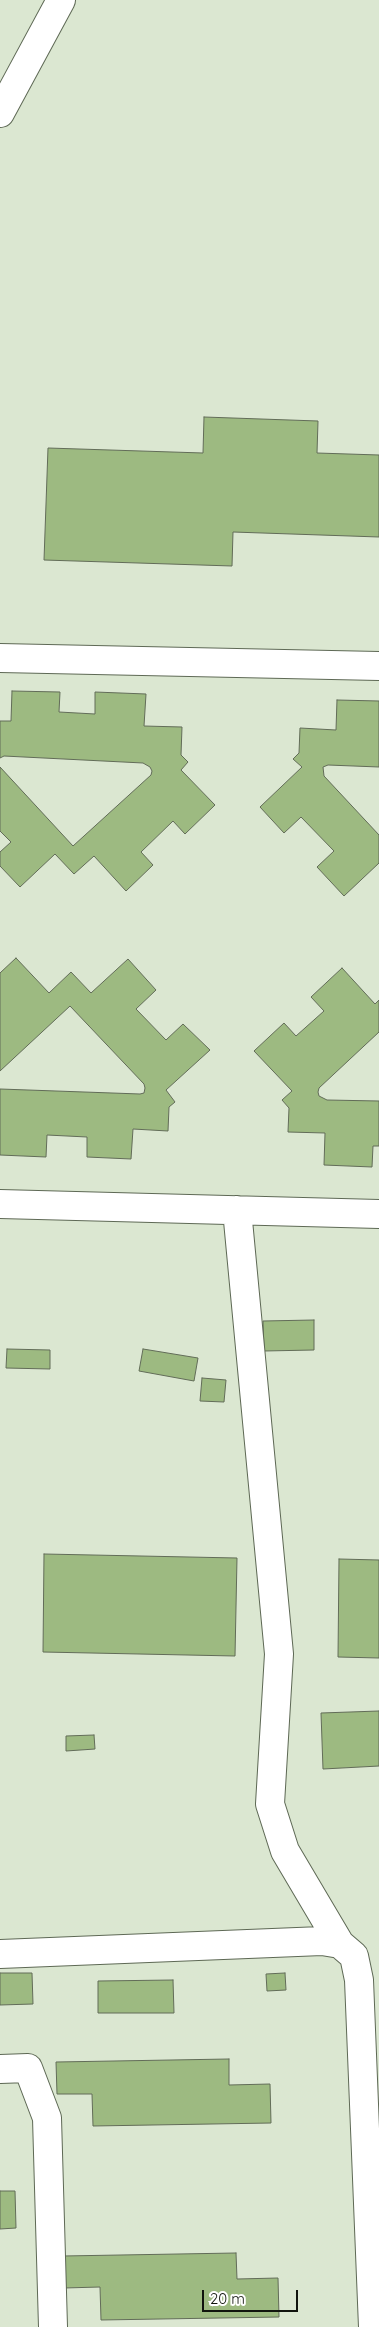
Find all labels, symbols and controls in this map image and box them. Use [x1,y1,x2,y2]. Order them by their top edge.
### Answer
scale bar [204,2280,300,2312]
text: 20 m [210,2289,245,2308]

